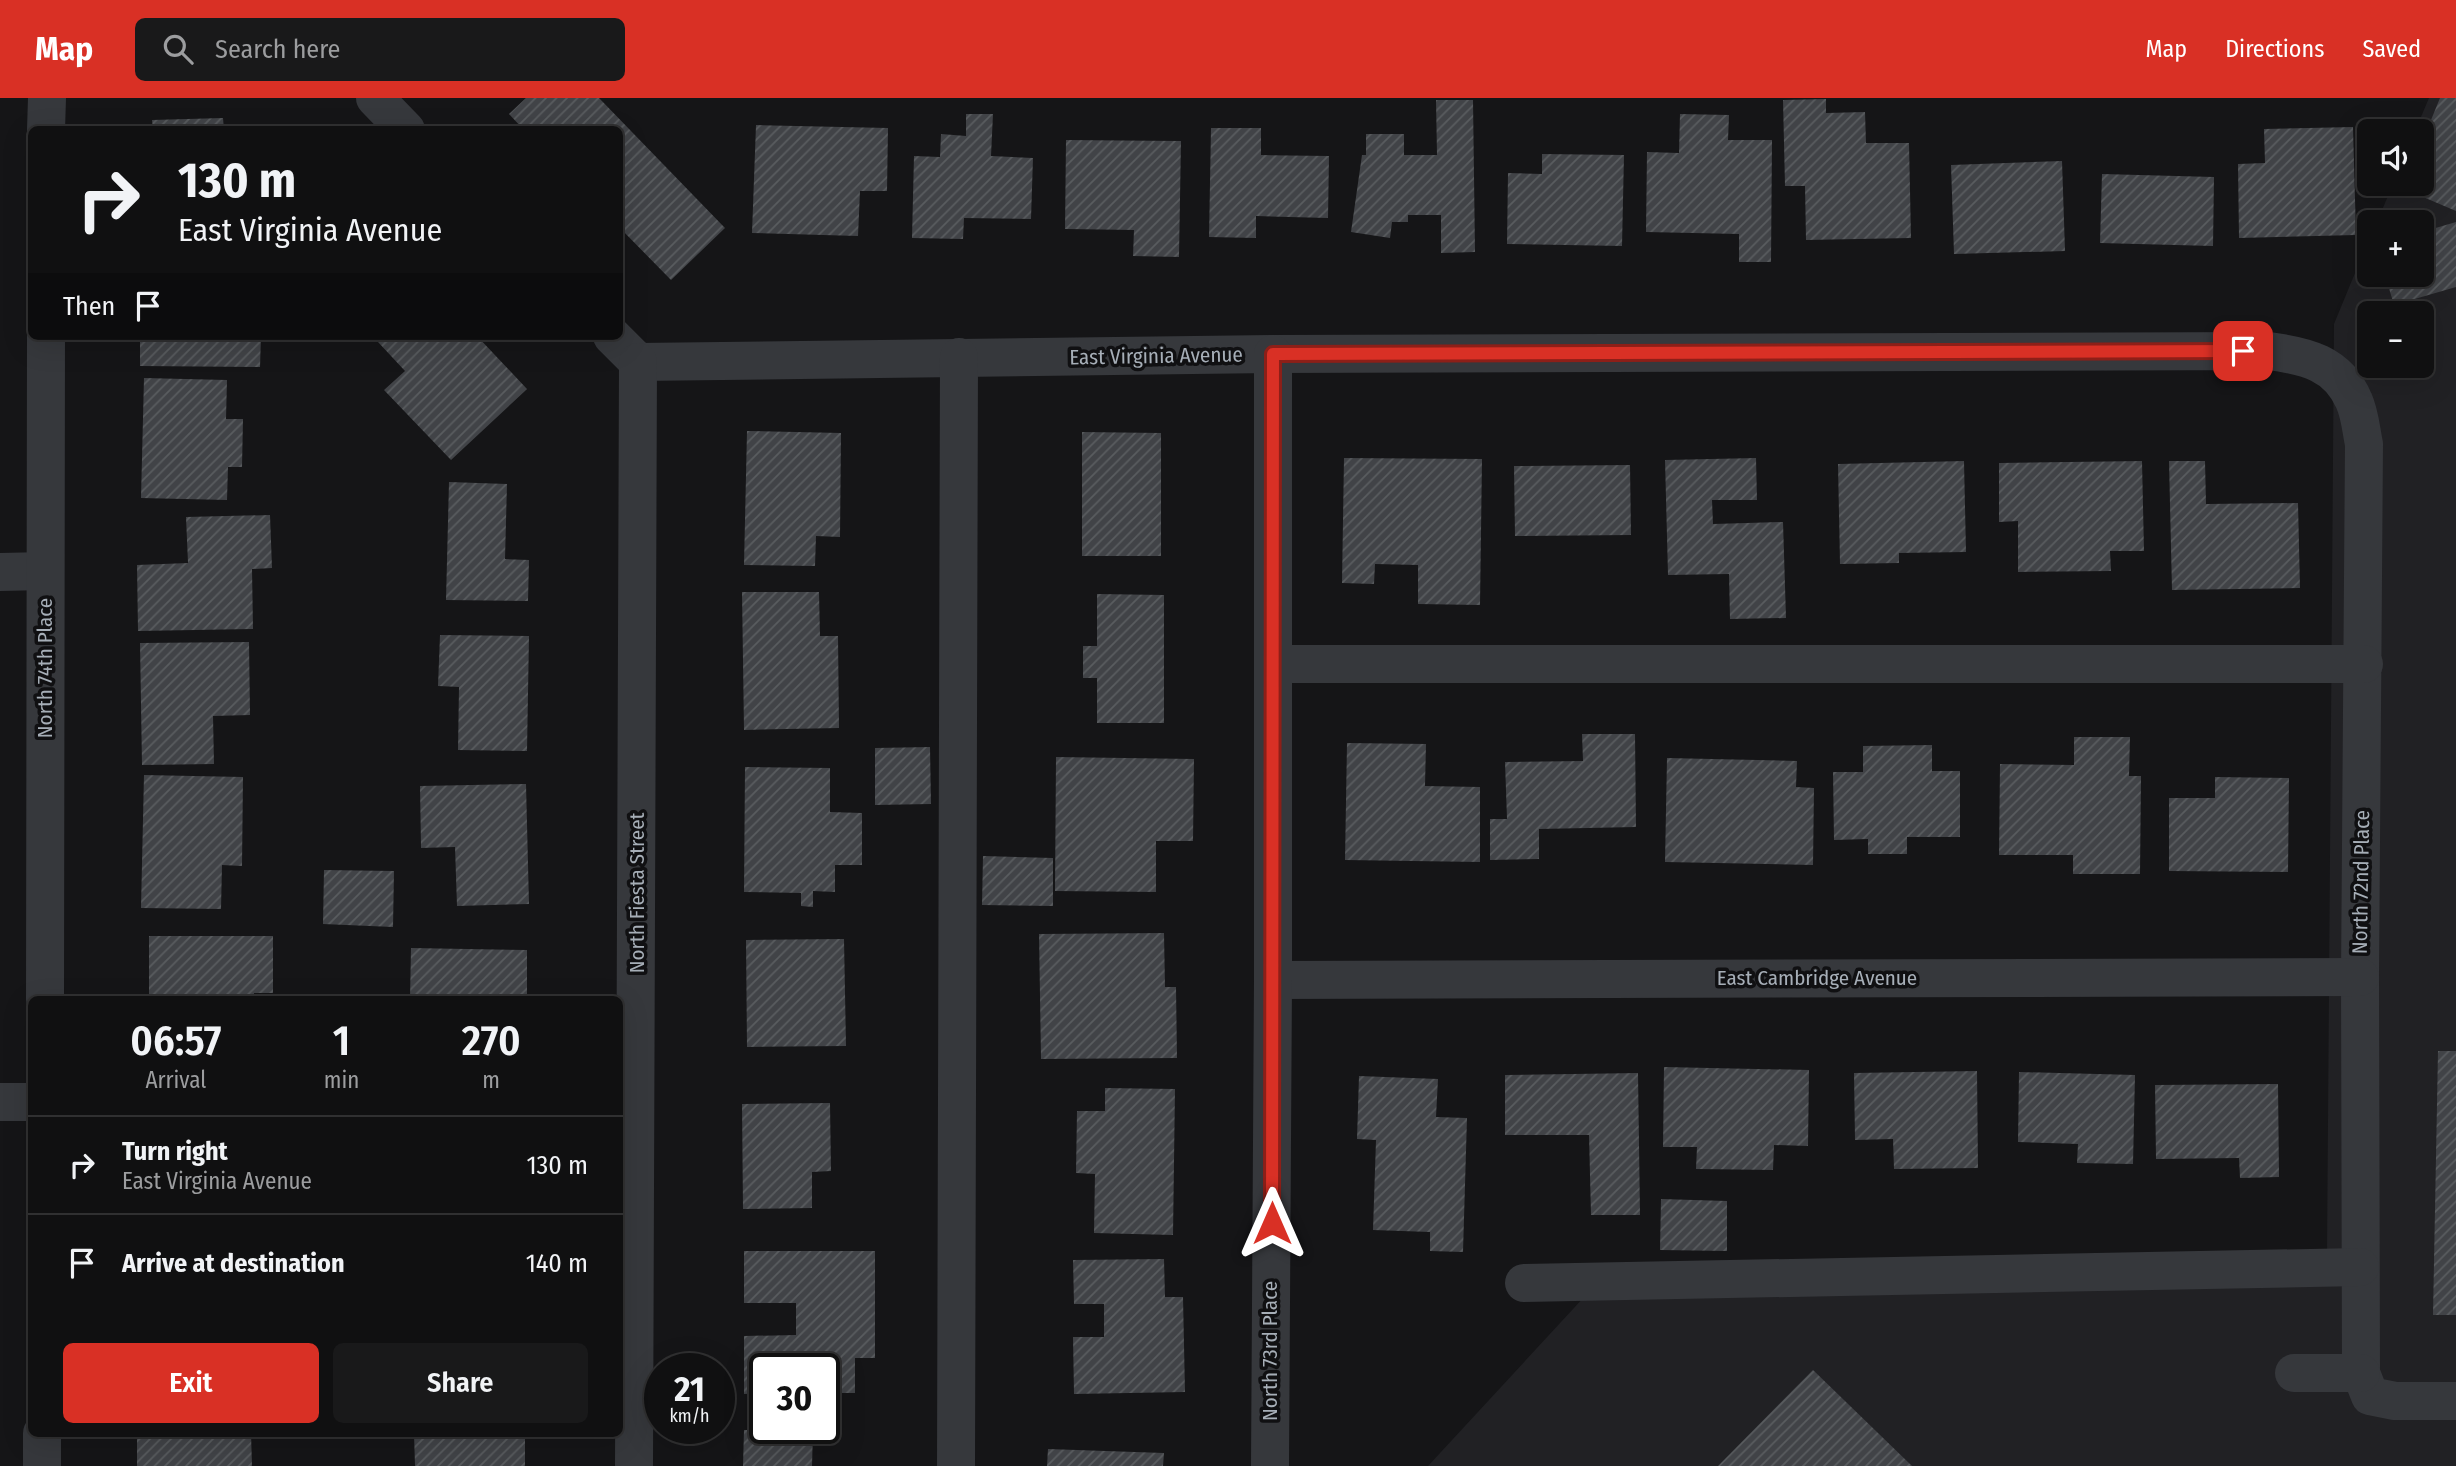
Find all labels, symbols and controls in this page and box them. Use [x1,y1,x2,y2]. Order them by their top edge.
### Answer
search box [135,18,625,81]
text: Map [35,29,93,69]
icon: search [159,30,197,68]
text: Search here [215,34,340,65]
text: Map [2146,35,2187,63]
text: Directions [2225,35,2324,63]
text: Saved [2362,35,2421,63]
map controls [2357,119,2434,378]
button: sound [2357,119,2434,196]
text: 130 m [178,151,296,210]
icon: right [63,154,154,245]
button: + [2357,210,2434,287]
text: East Virginia Avenue [178,211,442,249]
icon: arrive [129,287,167,325]
text: Then [63,291,115,322]
button: − [2357,301,2434,378]
pin [2213,321,2273,381]
icon: arrive [2224,332,2262,370]
street label: East Virginia Avenue [1069,341,1243,371]
street label: North 74th Place [32,598,58,738]
street label: North 72nd Place [2347,810,2375,954]
street label: North Fiesta Street [624,813,650,973]
street label: East Cambridge Avenue [1717,965,1917,991]
text: 06:57 [130,1016,221,1066]
text: 1 [333,1016,350,1066]
text: 270 [462,1016,521,1066]
text: Arrival [145,1066,206,1094]
text: min [324,1066,359,1094]
text: m [482,1066,500,1094]
text: Turn right [122,1136,228,1167]
icon: right [63,1146,101,1184]
text: 130 m [526,1150,588,1181]
text: East Virginia Avenue [122,1167,312,1195]
position arrow [1235,1186,1309,1260]
icon: arrive [63,1244,101,1282]
text: Arrive at destination [122,1248,345,1279]
text: 140 m [526,1248,588,1279]
street label: North 73rd Place [1257,1281,1283,1421]
button: Exit [63,1343,319,1423]
button: Share [333,1343,588,1423]
speed limit sign: 30 [749,1353,840,1444]
text: 21 [674,1368,705,1410]
text: km/h [669,1405,710,1427]

